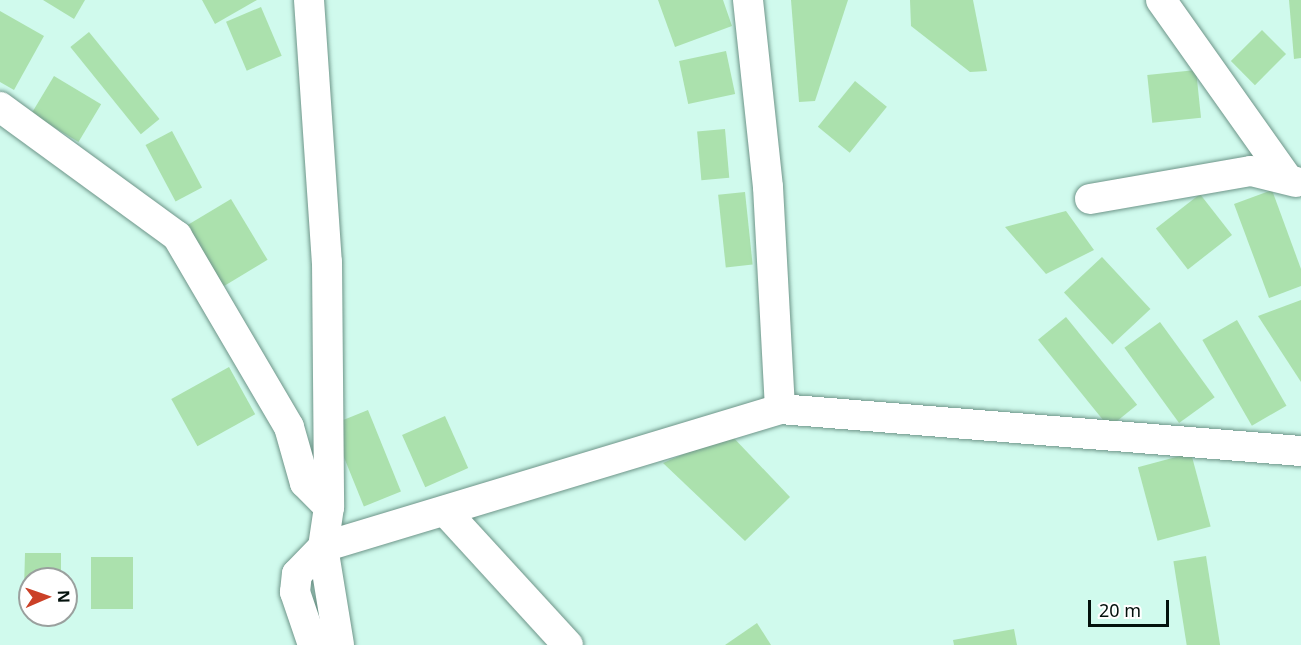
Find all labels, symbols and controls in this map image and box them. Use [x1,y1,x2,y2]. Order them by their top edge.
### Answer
north arrow [18,567,78,627]
scale bar [1091,588,1172,626]
text: N [53,590,75,603]
text: 20 m [1099,598,1141,622]

